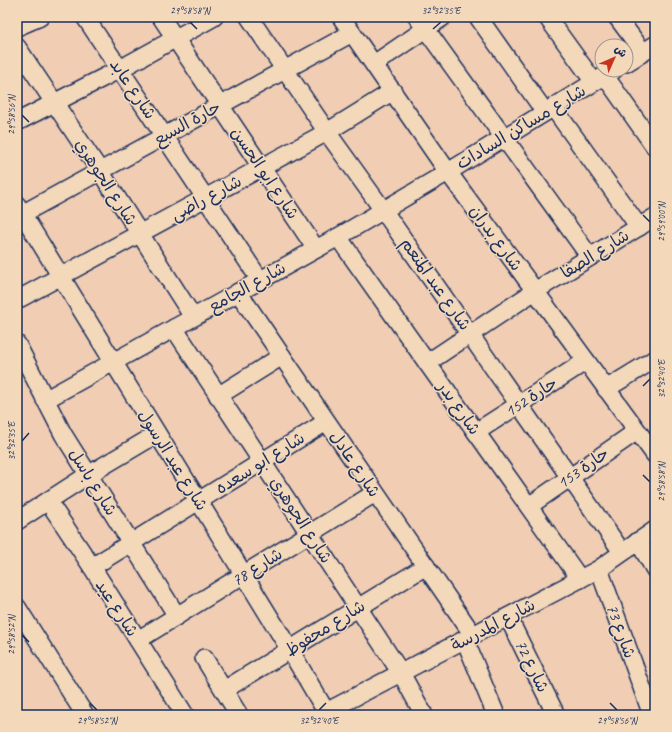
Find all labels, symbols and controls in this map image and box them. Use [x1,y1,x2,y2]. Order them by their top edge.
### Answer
text: 29°58'58"N [170,4,212,17]
text: 32°32'35"E [422,4,462,17]
north arrow [594,38,634,78]
text: ش [612,42,630,60]
street label: شارع عابد [104,55,161,124]
street label: شارع مساكن السادات [452,80,590,175]
text: 29°58'56"N [5,93,18,135]
street label: حارة السبع [150,96,225,151]
street label: شارع ابو الحسن [226,123,304,224]
street label: شارع الجوهري [69,135,142,230]
street label: شارع راضى [167,171,246,226]
text: 29°59'00"N [655,200,668,242]
street label: شارع بدران [464,201,527,276]
street label: شارع الصفا [557,225,634,284]
street label: شارع عبد المنعم [395,233,476,336]
street label: شارع الجامع [204,257,290,318]
text: 32°32'40"E [655,358,668,398]
street label: حارة 152 [501,372,561,422]
street label: شارع بدر [431,375,485,440]
street label: شارع عبد الرسول [133,406,212,515]
text: 32°32'35"E [5,420,18,460]
street label: شارع ابو سعده [211,427,309,500]
street label: شارع عادل [324,427,385,502]
street label: حارة 153 [553,443,613,493]
street label: شارع باسل [63,444,122,520]
text: 29°58'58"N [655,460,668,502]
street label: شارع الجوهري [264,473,337,568]
street label: شارع 78 [228,543,287,592]
street label: شارع عيد [90,576,143,641]
street label: شارع المدرسة [447,594,539,657]
street label: شارع محفوظ [281,595,370,662]
street label: شارع 73 [601,601,640,661]
text: 29°58'52"N [5,613,18,655]
street label: شارع 72 [509,636,554,696]
text: 29°58'52"N [77,714,119,727]
text: 32°32'40"E [300,714,340,727]
text: 29°58'56"N [597,714,639,727]

